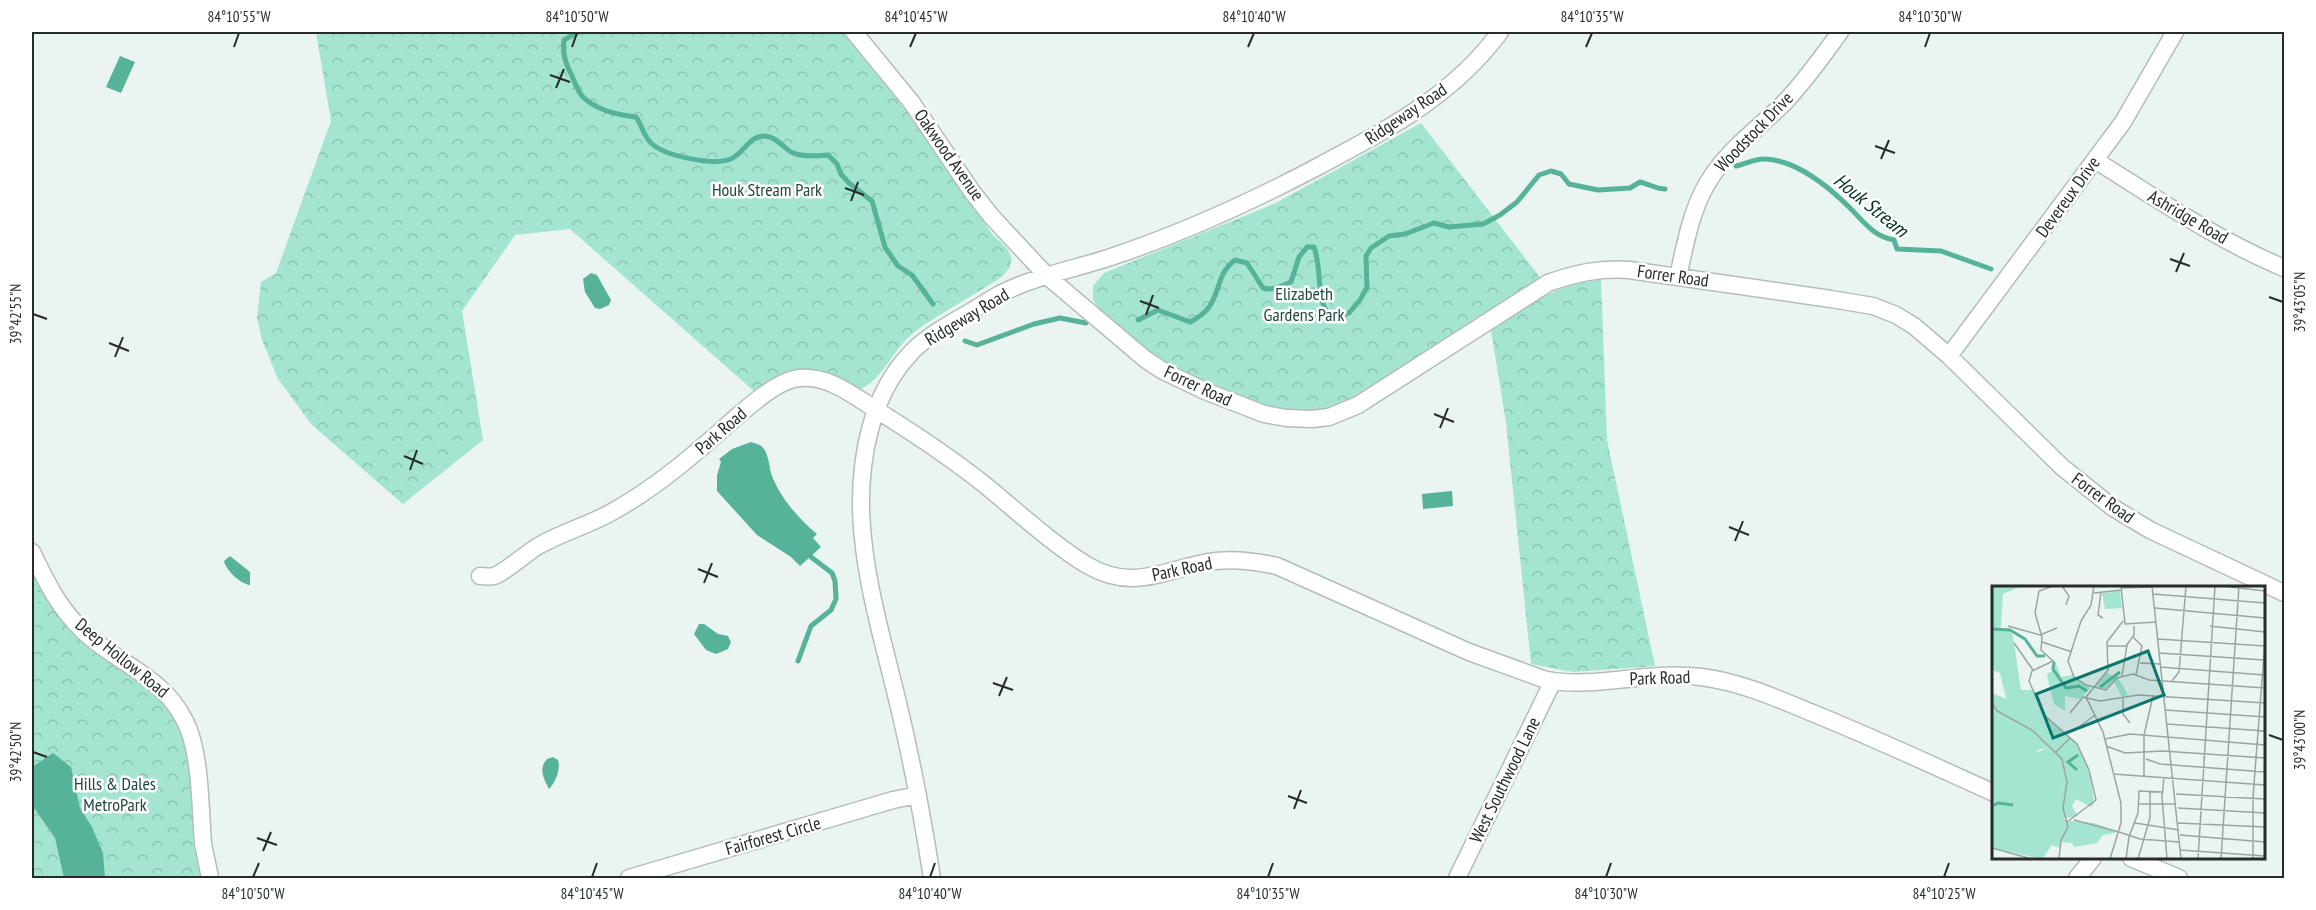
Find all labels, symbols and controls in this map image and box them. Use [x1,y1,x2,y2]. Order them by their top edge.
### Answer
text: 84°10'55"W [207,7,271,26]
text: 84°10'50"W [545,7,609,26]
text: 84°10'45"W [884,7,948,26]
text: 84°10'40"W [1222,7,1286,26]
text: 84°10'35"W [1560,7,1624,26]
text: 84°10'30"W [1898,7,1962,26]
street label: Ridgeway Road [1360,78,1451,149]
street label: Woodstock Drive [1710,87,1798,177]
street label: Oakwood Avenue [909,104,989,205]
street label: Devereux Drive [2030,152,2105,242]
water label: Houk Stream [1828,167,1914,244]
park label: Houk Stream Park [712,178,822,201]
street label: Ashridge Road [2144,184,2232,249]
street label: Forrer Road [1636,259,1710,292]
text: 39°43'05"N [2290,272,2309,332]
park label: Elizabeth Gardens Park [1264,282,1344,326]
street label: Ridgeway Road [921,283,1013,351]
text: 39°42'55"N [6,284,25,344]
street label: Forrer Road [1161,360,1236,411]
street label: Park Road [690,402,751,459]
street label: Forrer Road [2067,467,2139,528]
street label: Park Road [1150,551,1214,586]
inset map [1992,586,2265,859]
street label: Deep Hollow Road [71,613,174,702]
street label: Park Road [1629,665,1691,690]
text: 39°43'00"N [2290,710,2309,770]
street label: West Southwood Lane [1464,713,1545,847]
text: 39°42'50"N [6,722,25,782]
park label: Hills & Dales MetroPark [74,772,156,816]
street label: Fairforest Circle [723,811,823,860]
text: 84°10'50"W [221,884,285,903]
text: 84°10'45"W [560,884,624,903]
text: 84°10'40"W [898,884,962,903]
text: 84°10'35"W [1236,884,1300,903]
text: 84°10'30"W [1574,884,1638,903]
text: 84°10'25"W [1912,884,1976,903]

